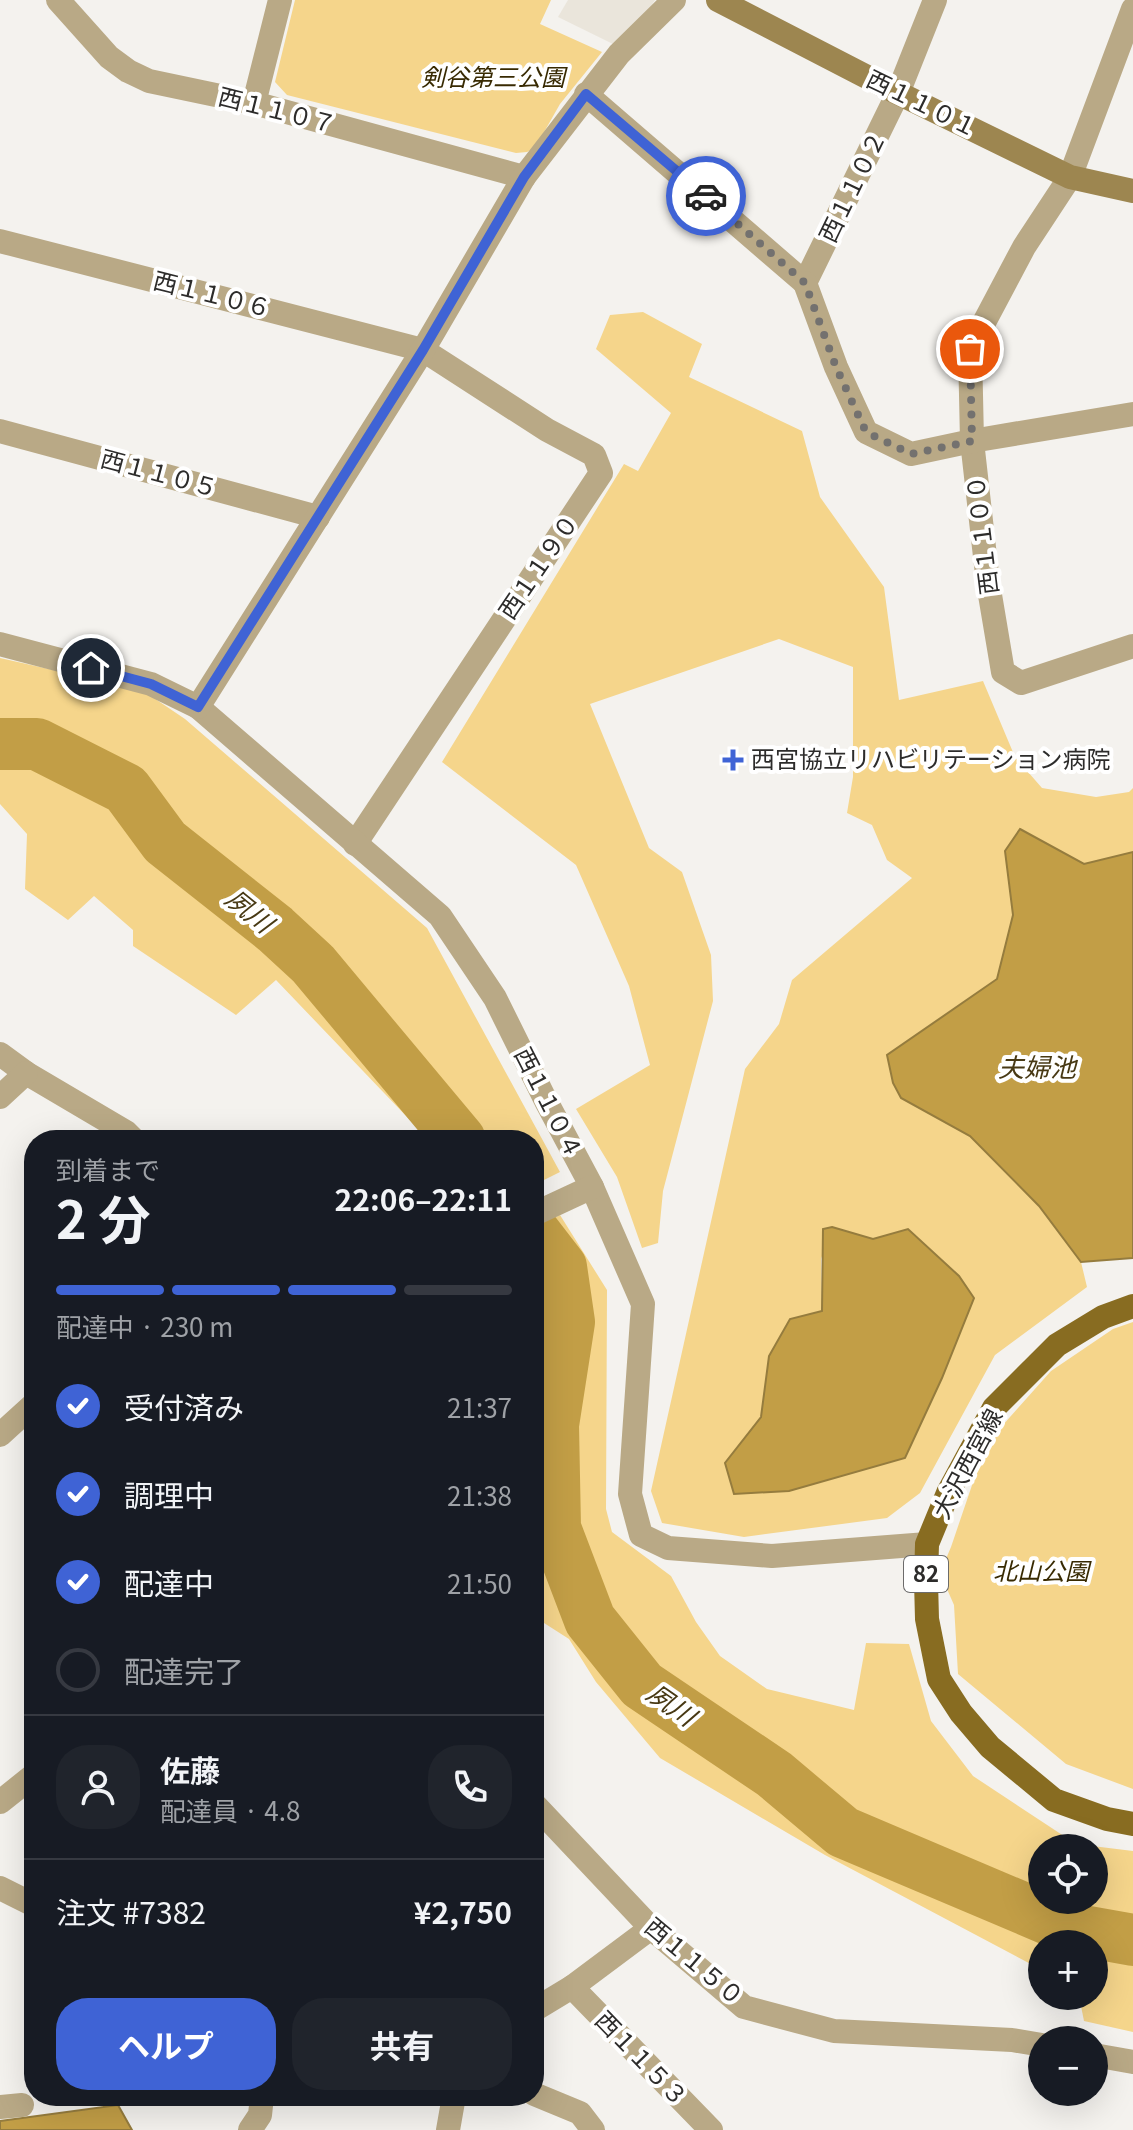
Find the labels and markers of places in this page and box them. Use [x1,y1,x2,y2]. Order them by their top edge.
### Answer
pin [936,315,1004,383]
pin [57,634,125,702]
place label: 西宮協立リハビリテーション病院 [751,740,1111,775]
marker: 西宮協立リハビリテーション病院 [722,749,744,771]

